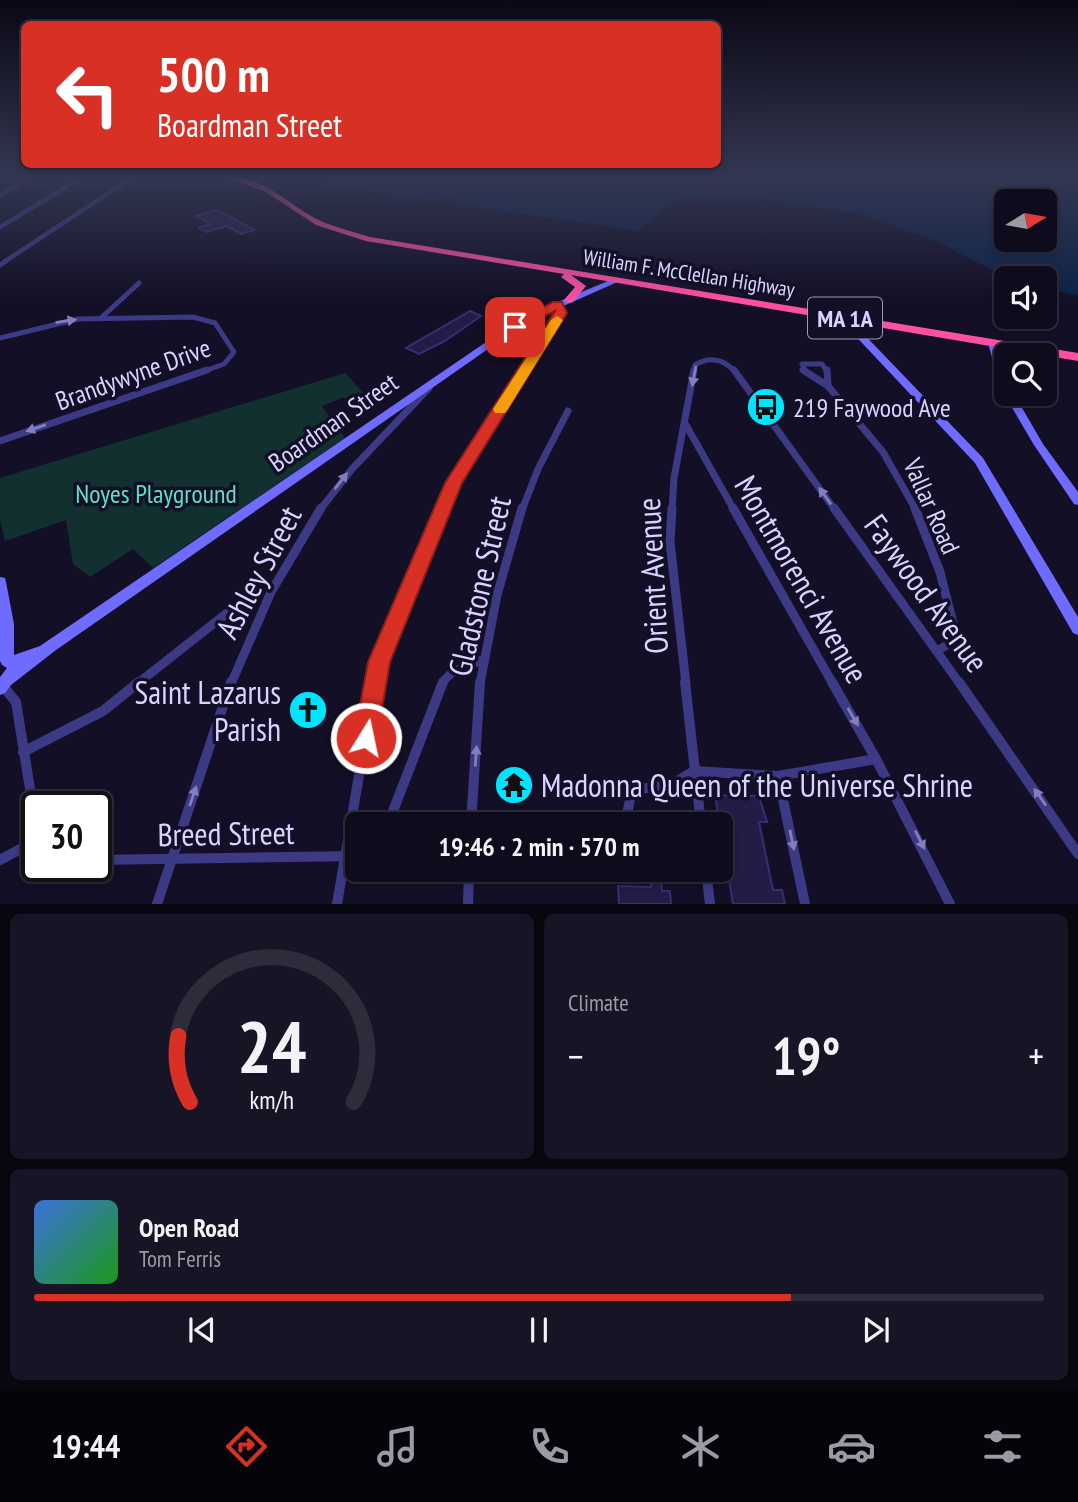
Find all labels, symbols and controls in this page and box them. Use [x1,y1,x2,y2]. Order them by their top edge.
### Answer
text: 500 m [157,42,270,106]
icon: left [42,49,133,140]
text: Boardman Street [157,104,342,146]
north arrow [994,189,1057,252]
map controls [994,189,1057,406]
street label: William F. McClellan Highway [581,243,797,303]
button: sound [994,266,1057,329]
pin [485,297,545,357]
road number: MA 1A [808,298,882,338]
icon: arrive [496,308,534,346]
one-way arrow [55,315,77,326]
street label: Brandywyne Drive [51,331,215,417]
button: search [994,343,1057,406]
street label: Boardman Street [262,365,404,479]
one-way arrow [688,365,699,387]
bus stop icon: 219 Faywood Ave [745,386,787,428]
place label: 219 Faywood Ave [793,391,951,424]
one-way arrow [26,423,47,434]
street label: Vallar Road [896,452,968,559]
street label: Montmorenci Avenue [726,468,878,690]
one-way arrow [334,472,348,490]
park label: Noyes Playground [75,477,237,510]
one-way arrow [818,487,832,505]
street label: Gladstone Street [438,492,520,680]
street label: Orient Avenue [627,497,677,655]
street label: Ashley Street [206,498,311,646]
street label: Faywood Avenue [856,506,998,680]
place label: Saint Lazarus Parish [135,671,281,750]
church icon: Saint Lazarus Parish [287,689,329,731]
position arrow [329,701,403,775]
one-way arrow [847,708,859,727]
one-way arrow [471,745,482,767]
temple icon: Madonna Queen of the Universe Shrine [493,764,535,806]
place label: Madonna Queen of the Universe Shrine [541,764,973,806]
one-way arrow [188,785,198,806]
one-way arrow [1033,788,1047,806]
speed limit sign: 30 [21,791,112,882]
street label: Breed Street [157,811,295,855]
one-way arrow [786,829,797,851]
text: 19:46 · 2 min · 570 m [439,830,639,863]
one-way arrow [913,831,925,851]
text: Climate [568,988,629,1017]
text: 24 [237,999,307,1093]
text: 19° [772,1022,840,1089]
text: − [568,1031,584,1080]
text: + [1028,1031,1044,1080]
text: km/h [250,1084,294,1116]
text: Open Road [139,1211,239,1244]
text: Tom Ferris [139,1244,221,1273]
icon: previous [183,1311,221,1349]
icon: pause [520,1311,558,1349]
icon: next [857,1311,895,1349]
icon: directions [222,1422,271,1471]
icon: music [373,1422,422,1471]
icon: phone [525,1422,574,1471]
icon: climate [676,1422,725,1471]
icon: car [827,1422,876,1471]
icon: filters [978,1422,1027,1471]
text: 19:44 [51,1425,120,1467]

